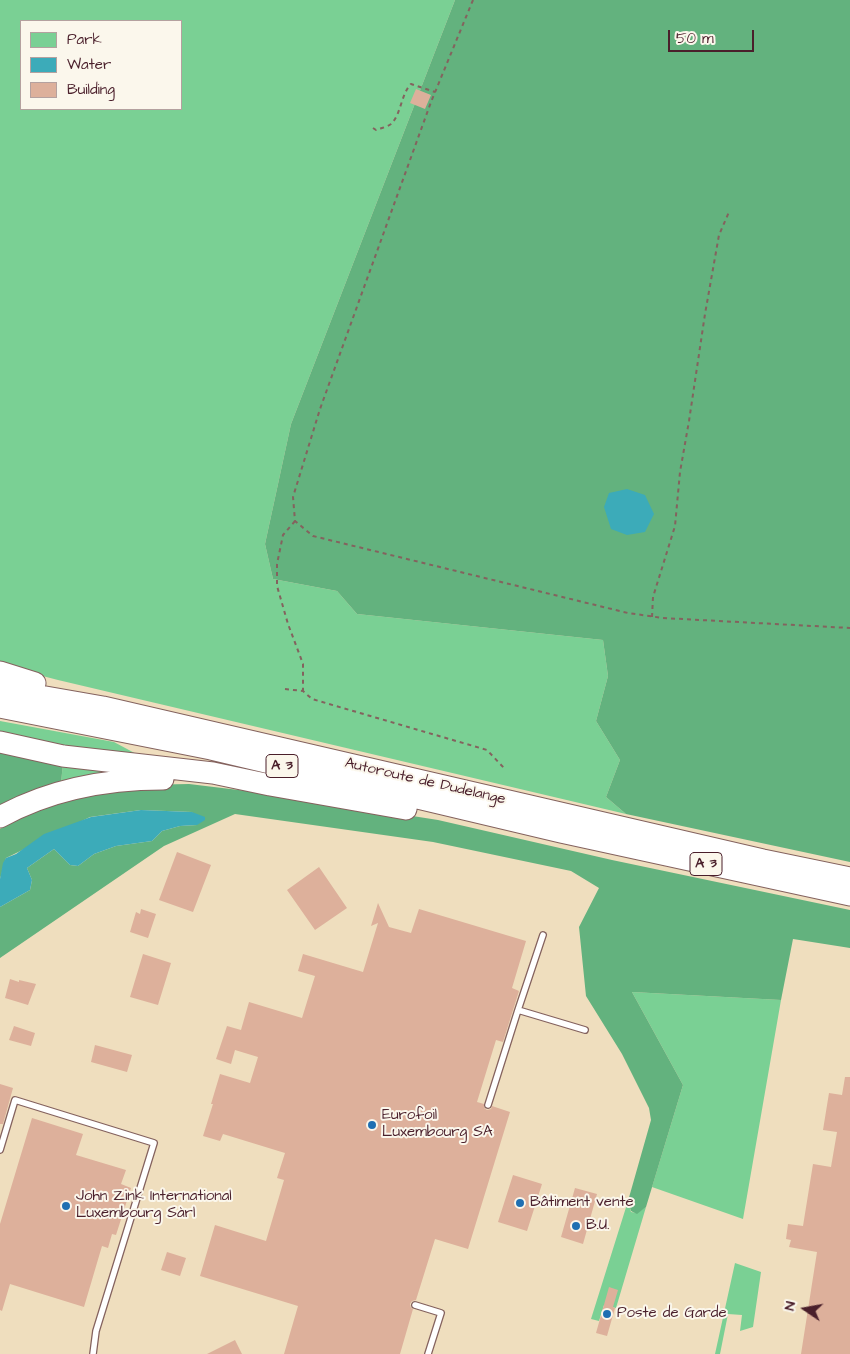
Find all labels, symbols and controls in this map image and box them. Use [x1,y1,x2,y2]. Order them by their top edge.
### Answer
legend [20,20,182,110]
scale bar [670,20,756,52]
text: 50 m [676,28,714,49]
text: Park [67,29,102,50]
text: Water [67,54,111,75]
text: Building [67,79,115,100]
road number: A 3 [266,754,298,778]
street label: Autoroute de Dudelange [343,755,507,809]
road number: A 3 [690,852,722,876]
place label: Eurofoil Luxembourg SA [382,1107,493,1142]
marker: Eurofoil Luxembourg SA [366,1119,378,1131]
place label: John Zink International Luxembourg Sàrl [76,1188,232,1223]
place label: Bâtiment vente [530,1194,634,1212]
marker: Bâtiment vente [514,1197,526,1209]
marker: John Zink International Luxembourg Sàrl [60,1200,72,1212]
place label: B.U. [586,1217,609,1235]
marker: B.U. [570,1220,582,1232]
north arrow [780,1284,830,1334]
text: N [780,1300,801,1312]
place label: Poste de Garde [617,1305,727,1323]
marker: Poste de Garde [601,1308,613,1320]

